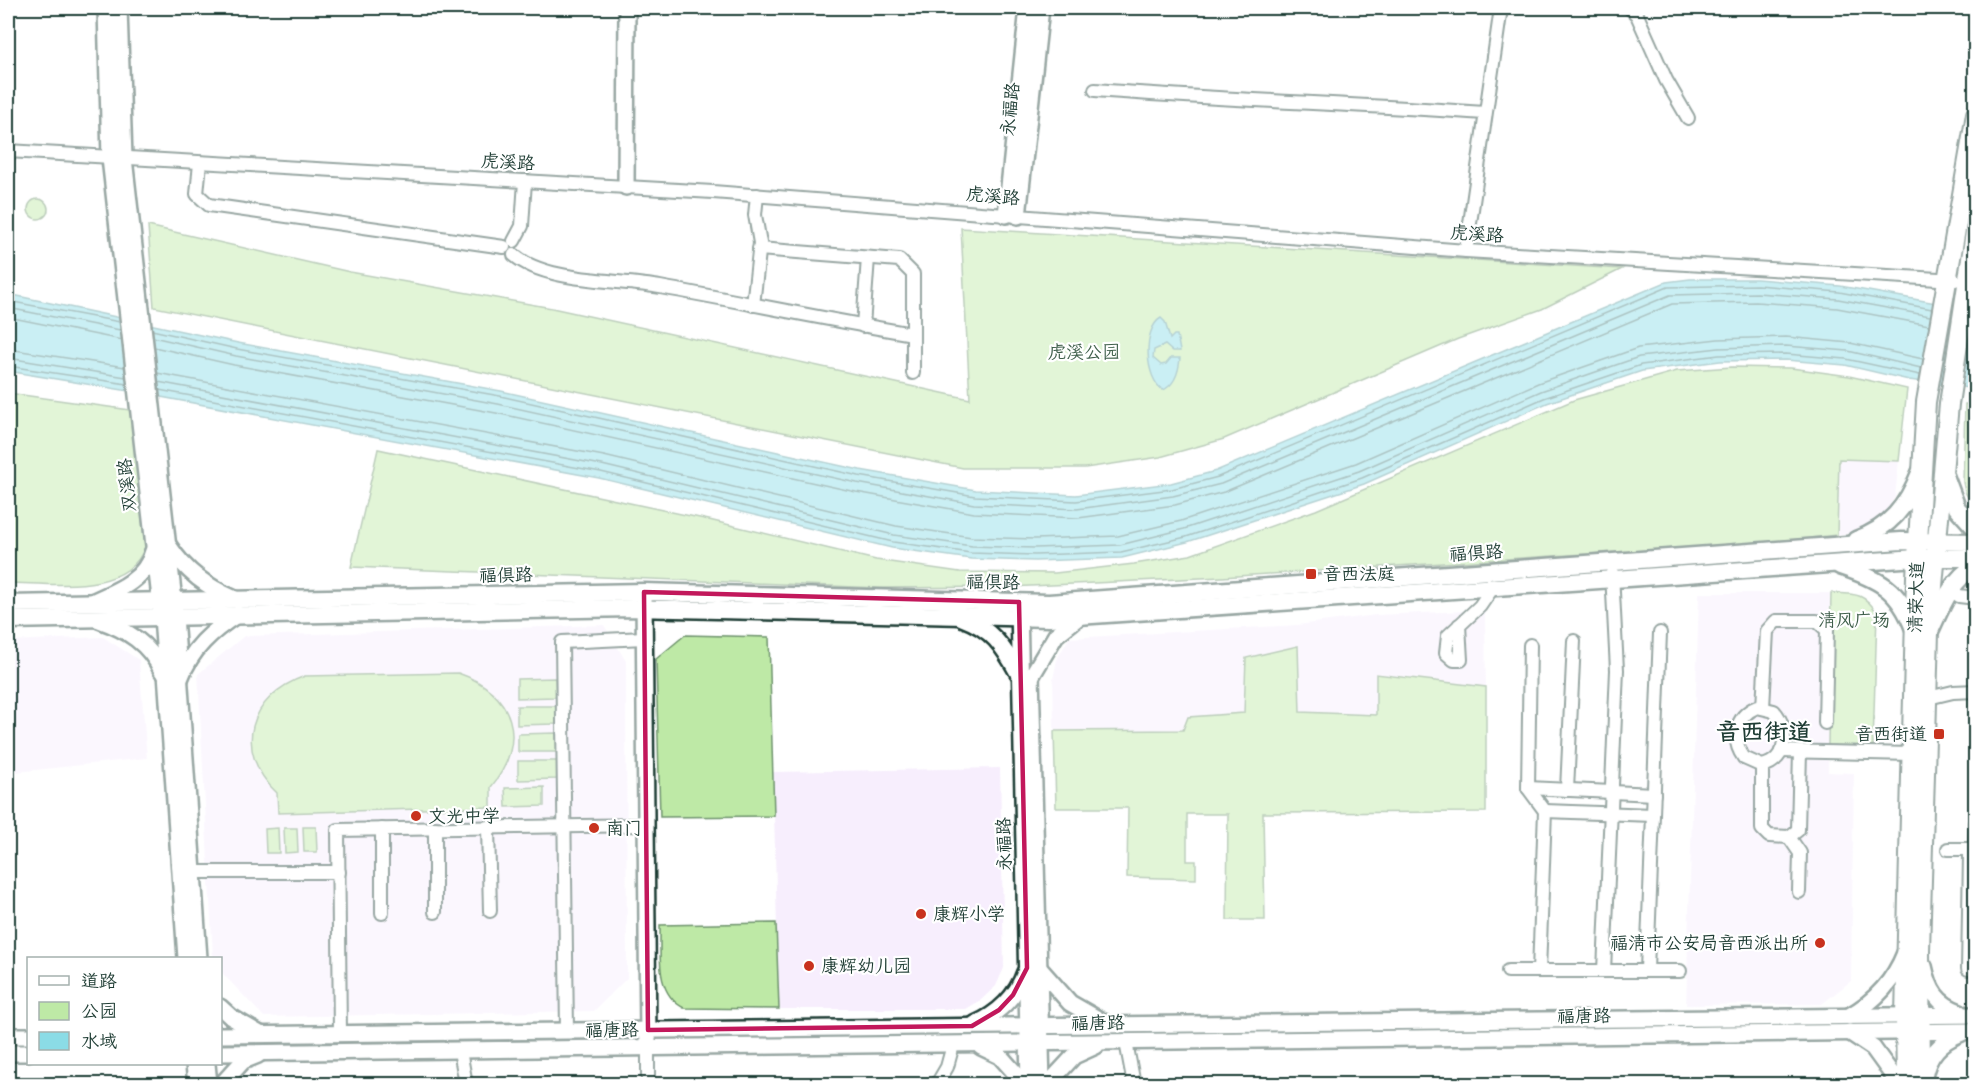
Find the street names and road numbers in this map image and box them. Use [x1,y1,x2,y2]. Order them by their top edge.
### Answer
street label: 永福路 [994,81,1024,137]
street label: 虎溪路 [480,148,536,174]
street label: 虎溪路 [965,181,1021,209]
street label: 虎溪路 [1449,219,1505,247]
street label: 双溪路 [111,457,141,513]
street label: 福俱路 [1448,538,1504,566]
street label: 清荣大道 [1902,561,1928,633]
street label: 福俱路 [479,562,533,586]
street label: 福俱路 [966,569,1020,593]
street label: 永福路 [991,817,1015,871]
street label: 福唐路 [1557,1003,1611,1027]
street label: 福唐路 [1071,1010,1125,1034]
street label: 福唐路 [585,1017,639,1041]

